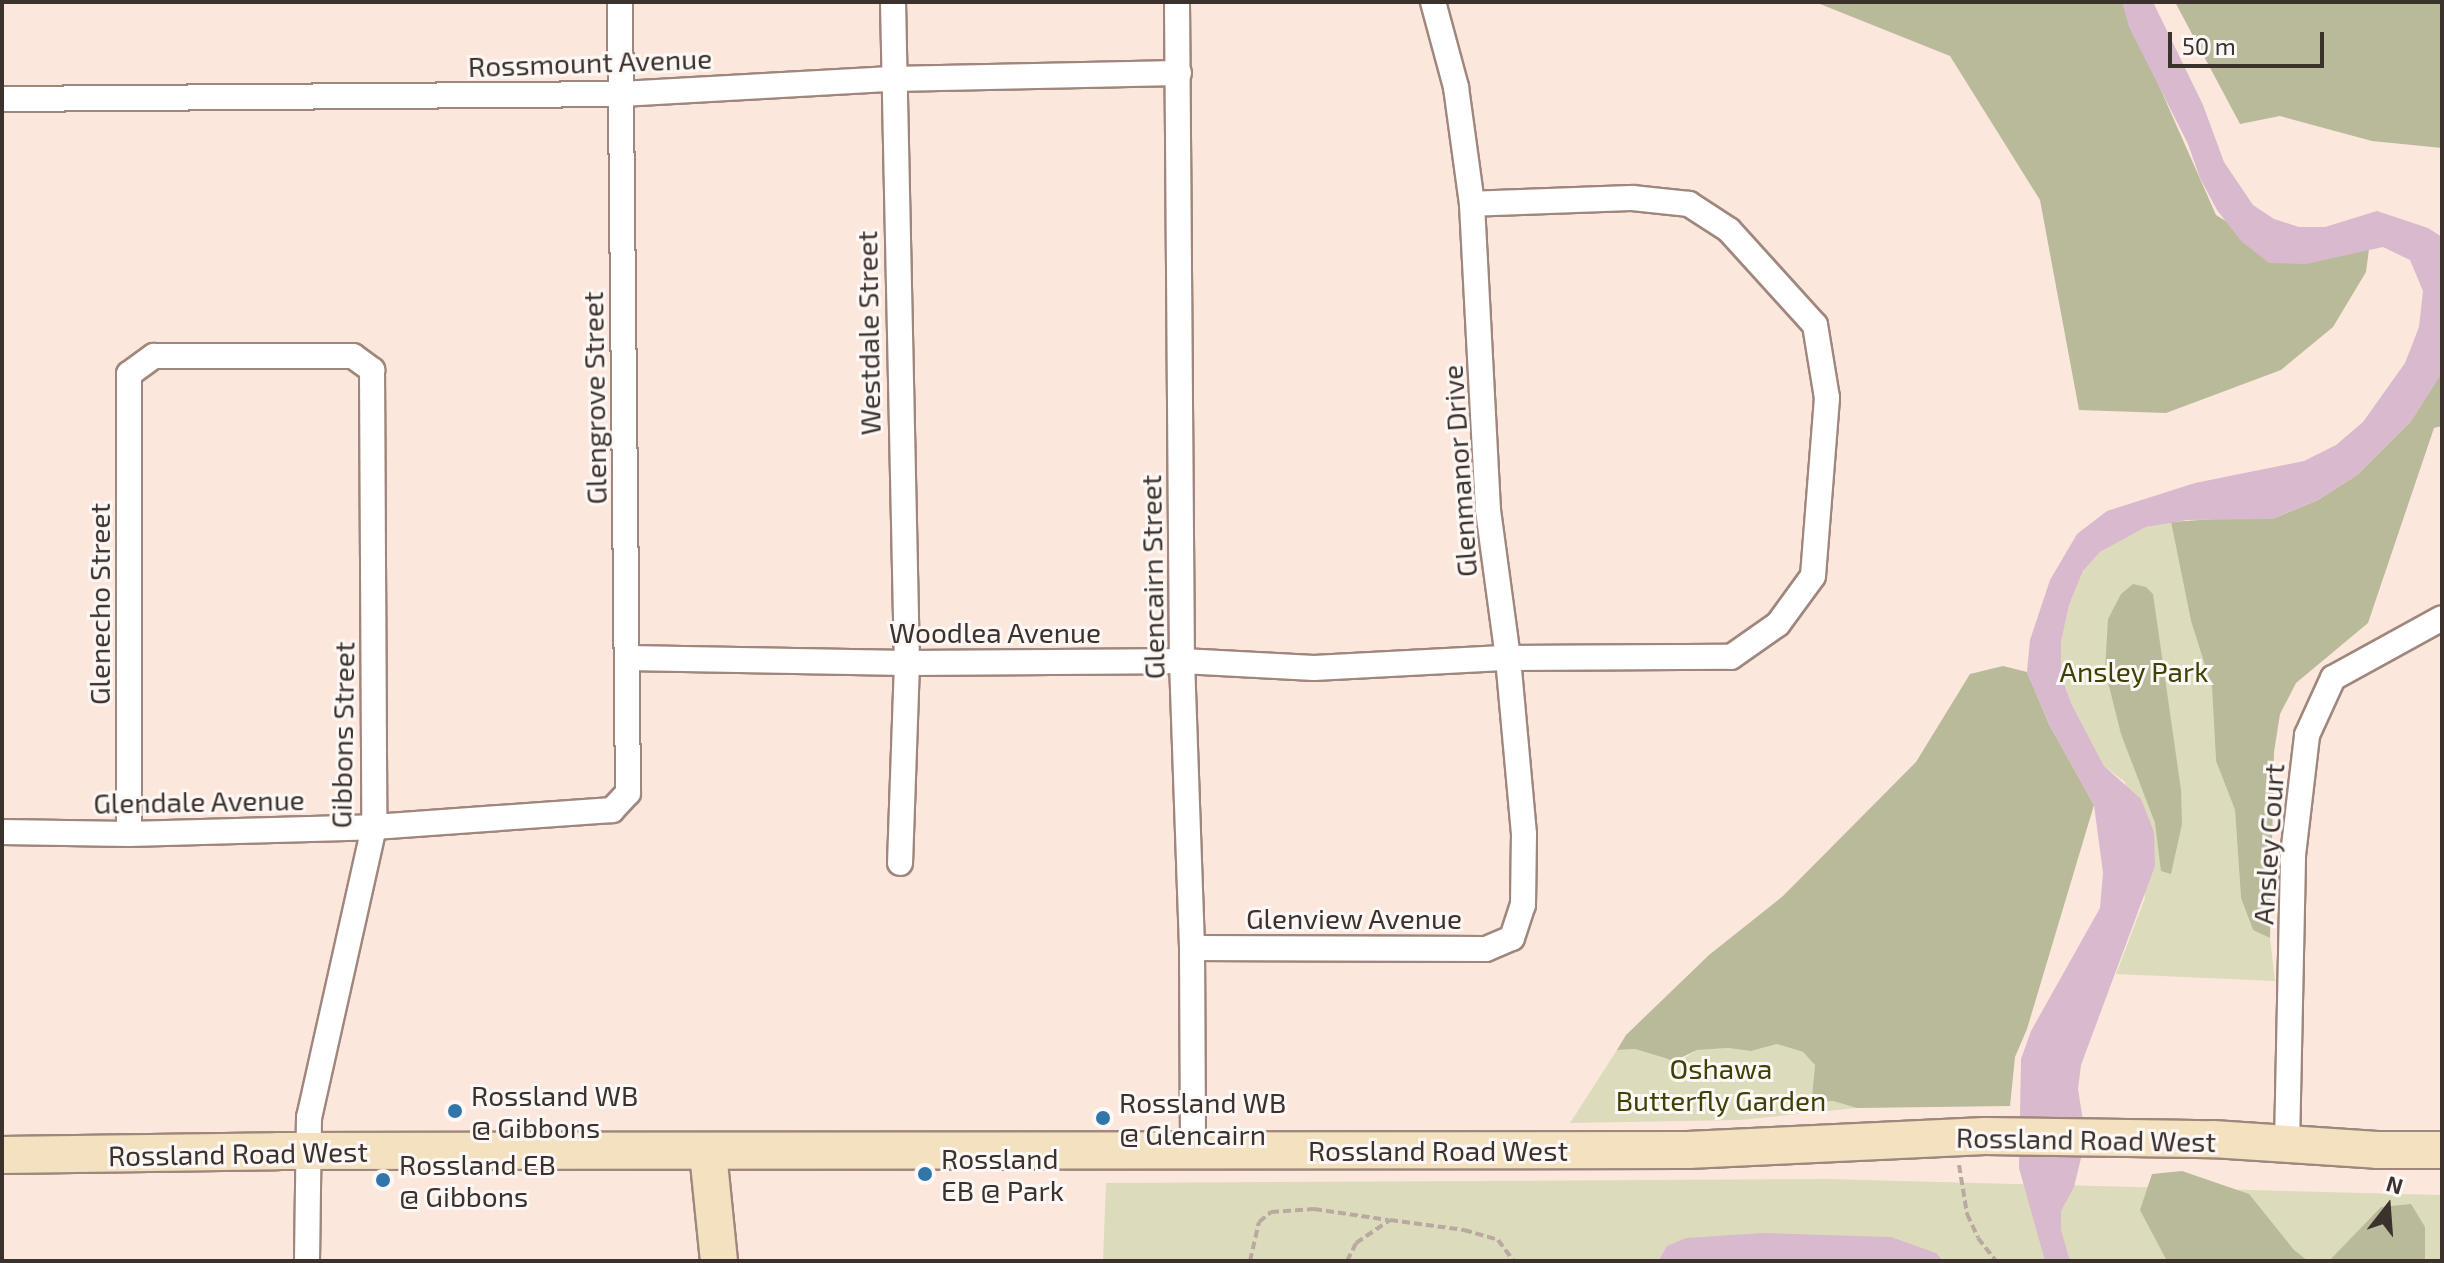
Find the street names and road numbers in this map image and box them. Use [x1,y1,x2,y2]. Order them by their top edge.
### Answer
street label: Rossmount Avenue [467,41,713,83]
street label: Westdale Street [849,230,887,436]
street label: Glengrove Street [575,291,613,505]
street label: Glenmanor Drive [1435,363,1483,579]
street label: Glencairn Street [1133,474,1171,680]
street label: Glenecho Street [82,503,116,705]
street label: Woodlea Avenue [889,615,1101,649]
street label: Gibbons Street [324,641,360,829]
street label: Ansley Court [2246,762,2290,926]
street label: Glendale Avenue [93,782,305,820]
street label: Glenview Avenue [1245,901,1463,935]
street label: Rossland Road West [1955,1120,2217,1158]
street label: Rossland Road West [1308,1133,1568,1167]
street label: Rossland Road West [107,1134,369,1172]

